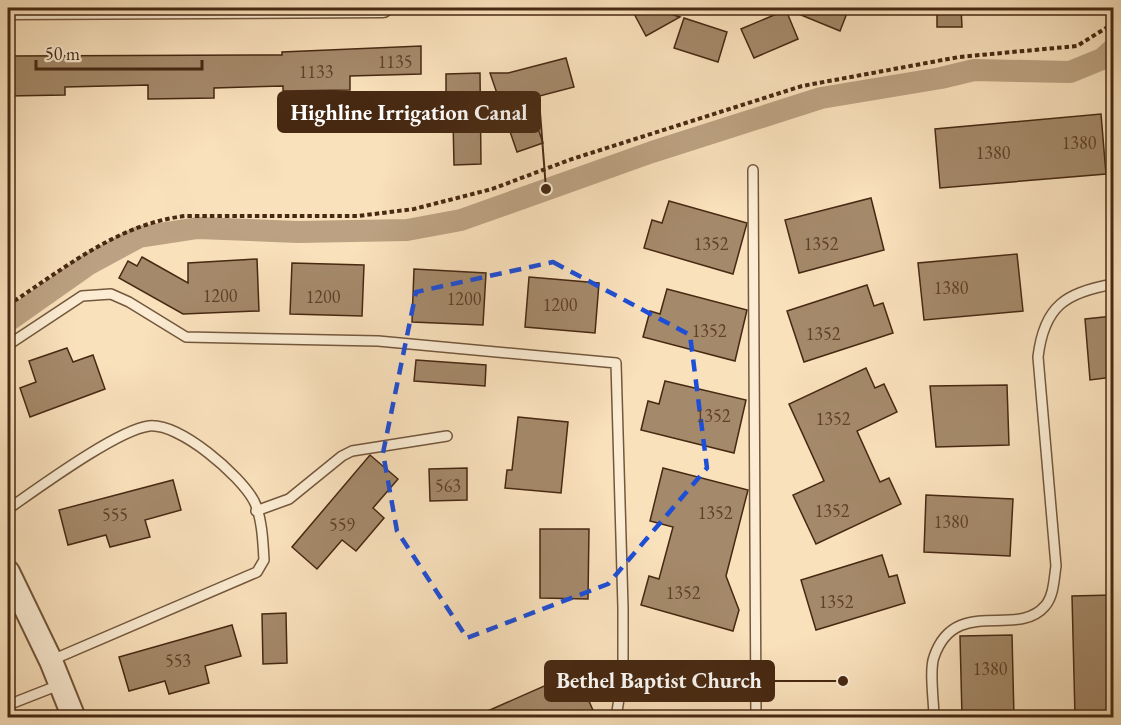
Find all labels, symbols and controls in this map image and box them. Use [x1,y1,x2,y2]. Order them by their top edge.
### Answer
scale bar [36,33,202,71]
text: 50 m [45,42,80,65]
house number: 1135 [378,50,412,73]
house number: 1133 [299,60,333,83]
callout: Highline Irrigation Canal [278,92,540,132]
text: Highline Irrigation Canal [290,98,528,127]
house number: 1380 [1062,131,1097,154]
house number: 1380 [976,141,1011,164]
house number: 1352 [694,232,729,255]
house number: 1352 [804,232,839,255]
house number: 1380 [934,276,969,299]
house number: 1200 [203,284,238,307]
house number: 1200 [306,285,341,308]
house number: 1200 [447,287,482,310]
house number: 1200 [543,293,578,316]
house number: 1352 [692,319,727,342]
house number: 1352 [806,322,841,345]
house number: 1352 [696,404,731,427]
house number: 1352 [816,407,851,430]
house number: 563 [435,474,461,497]
house number: 1352 [815,499,850,522]
house number: 1352 [698,501,733,524]
house number: 555 [102,503,128,526]
house number: 1380 [934,510,969,533]
house number: 559 [329,513,355,536]
house number: 1352 [666,581,701,604]
house number: 1352 [819,590,854,613]
house number: 553 [165,649,191,672]
house number: 1380 [973,657,1008,680]
callout: Bethel Baptist Church [545,661,774,701]
text: Bethel Baptist Church [556,666,762,695]

